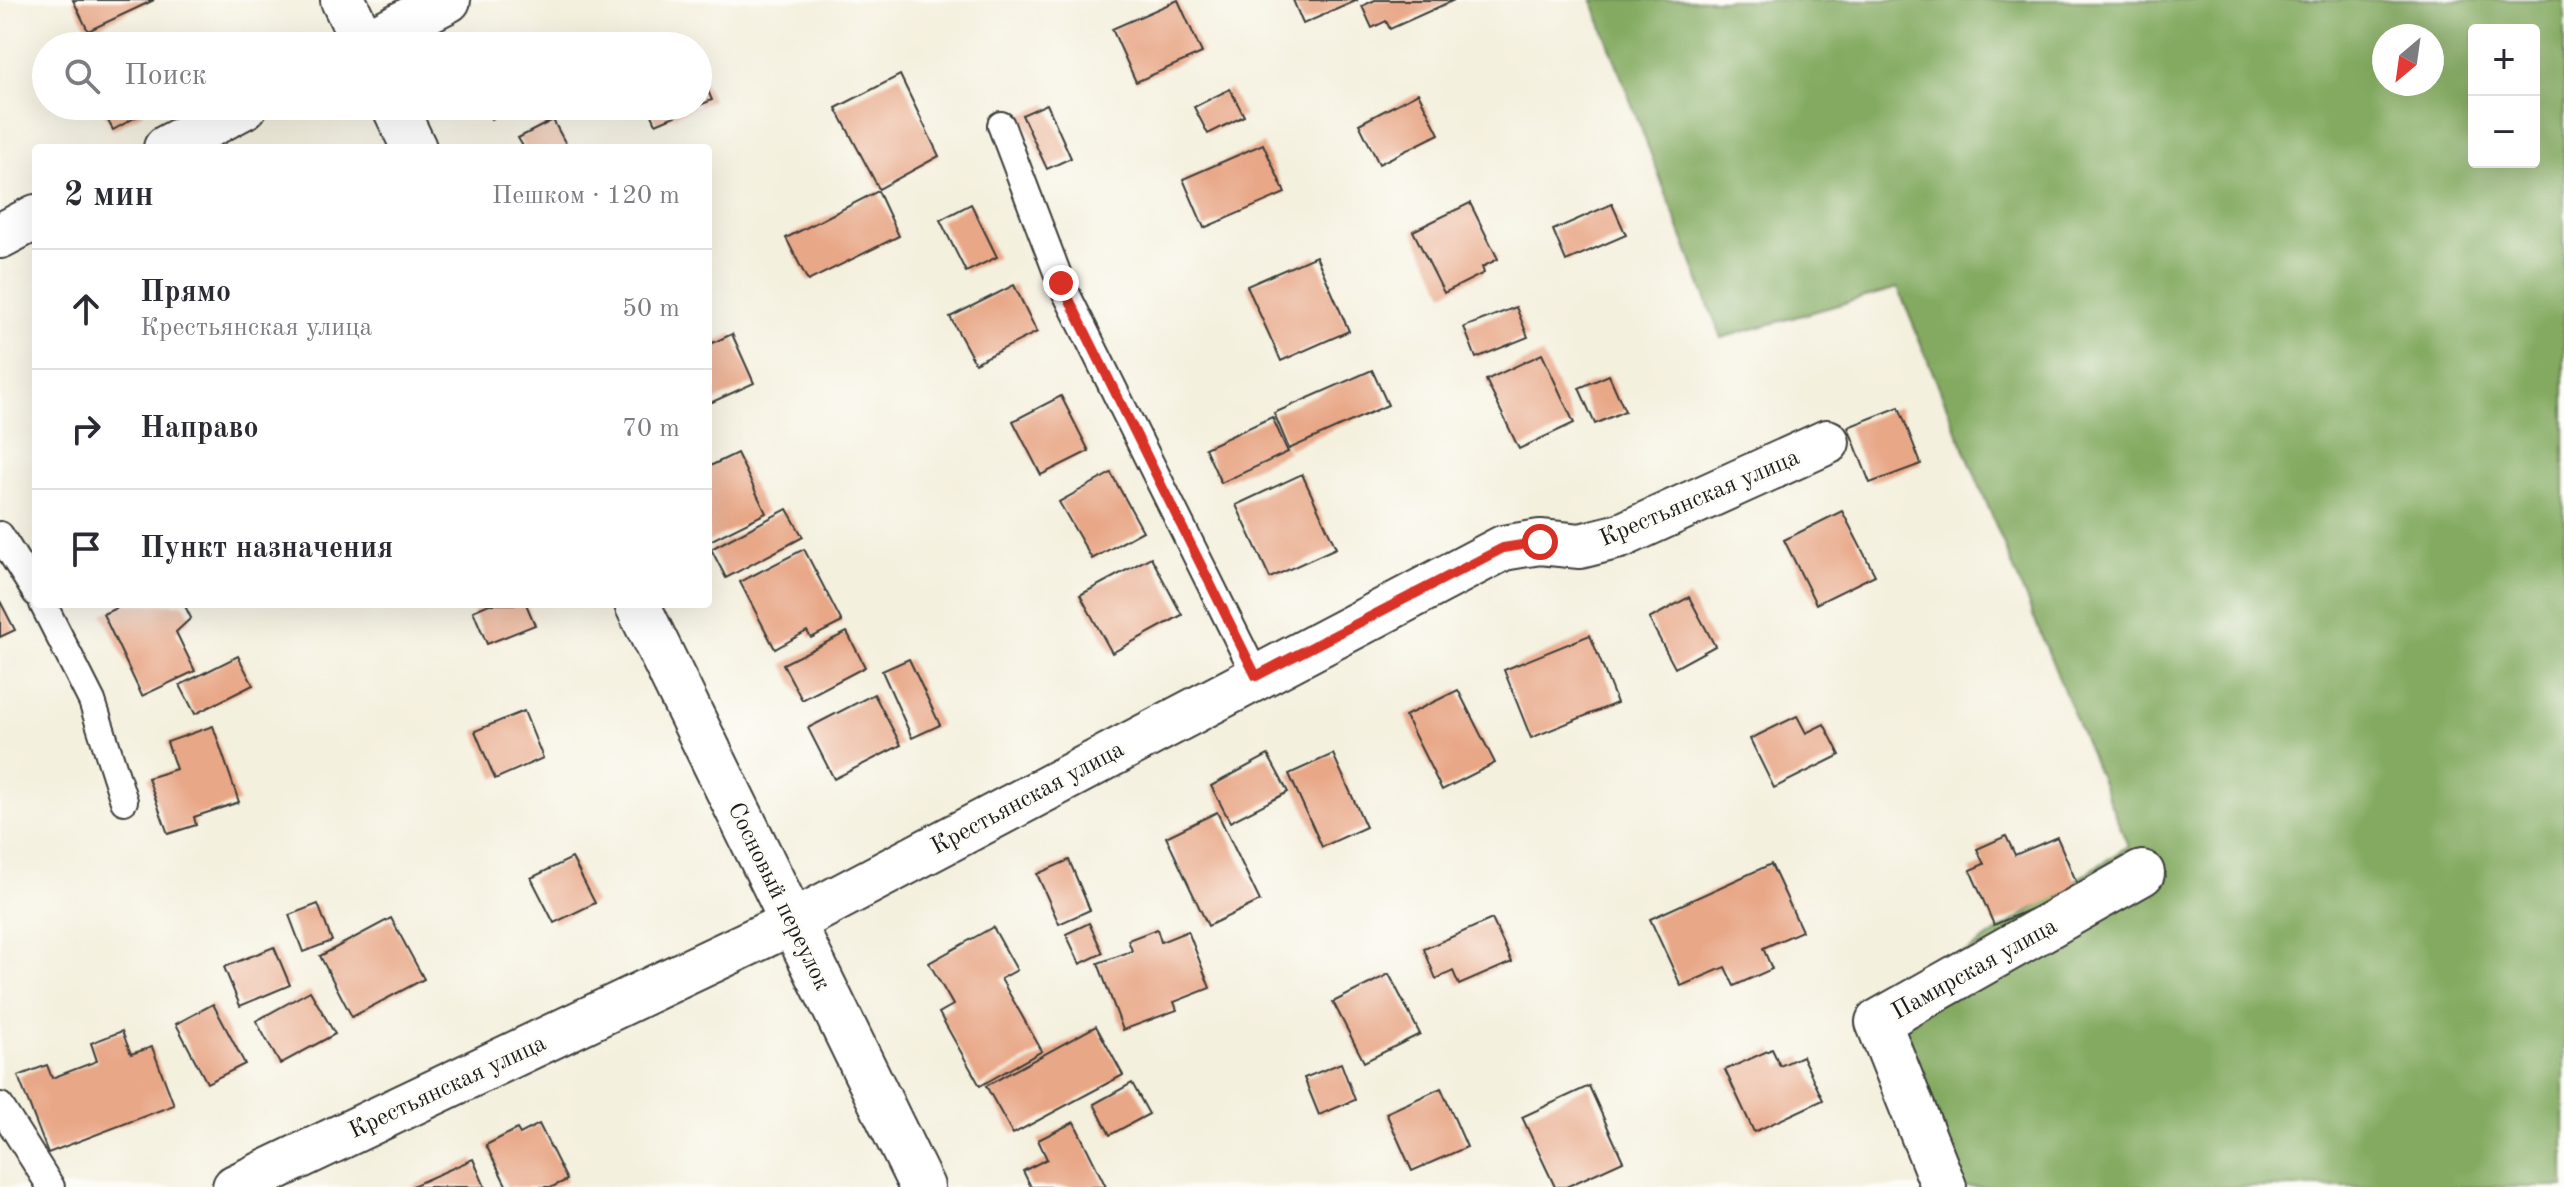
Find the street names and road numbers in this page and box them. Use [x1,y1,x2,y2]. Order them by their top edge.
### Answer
street label: Крестьянская улица [1596,446,1803,552]
street label: Крестьянская улица [928,738,1128,860]
street label: Сосновый переулок [722,799,834,995]
street label: Памирская улица [1888,914,2062,1025]
street label: Крестьянская улица [346,1032,550,1144]

